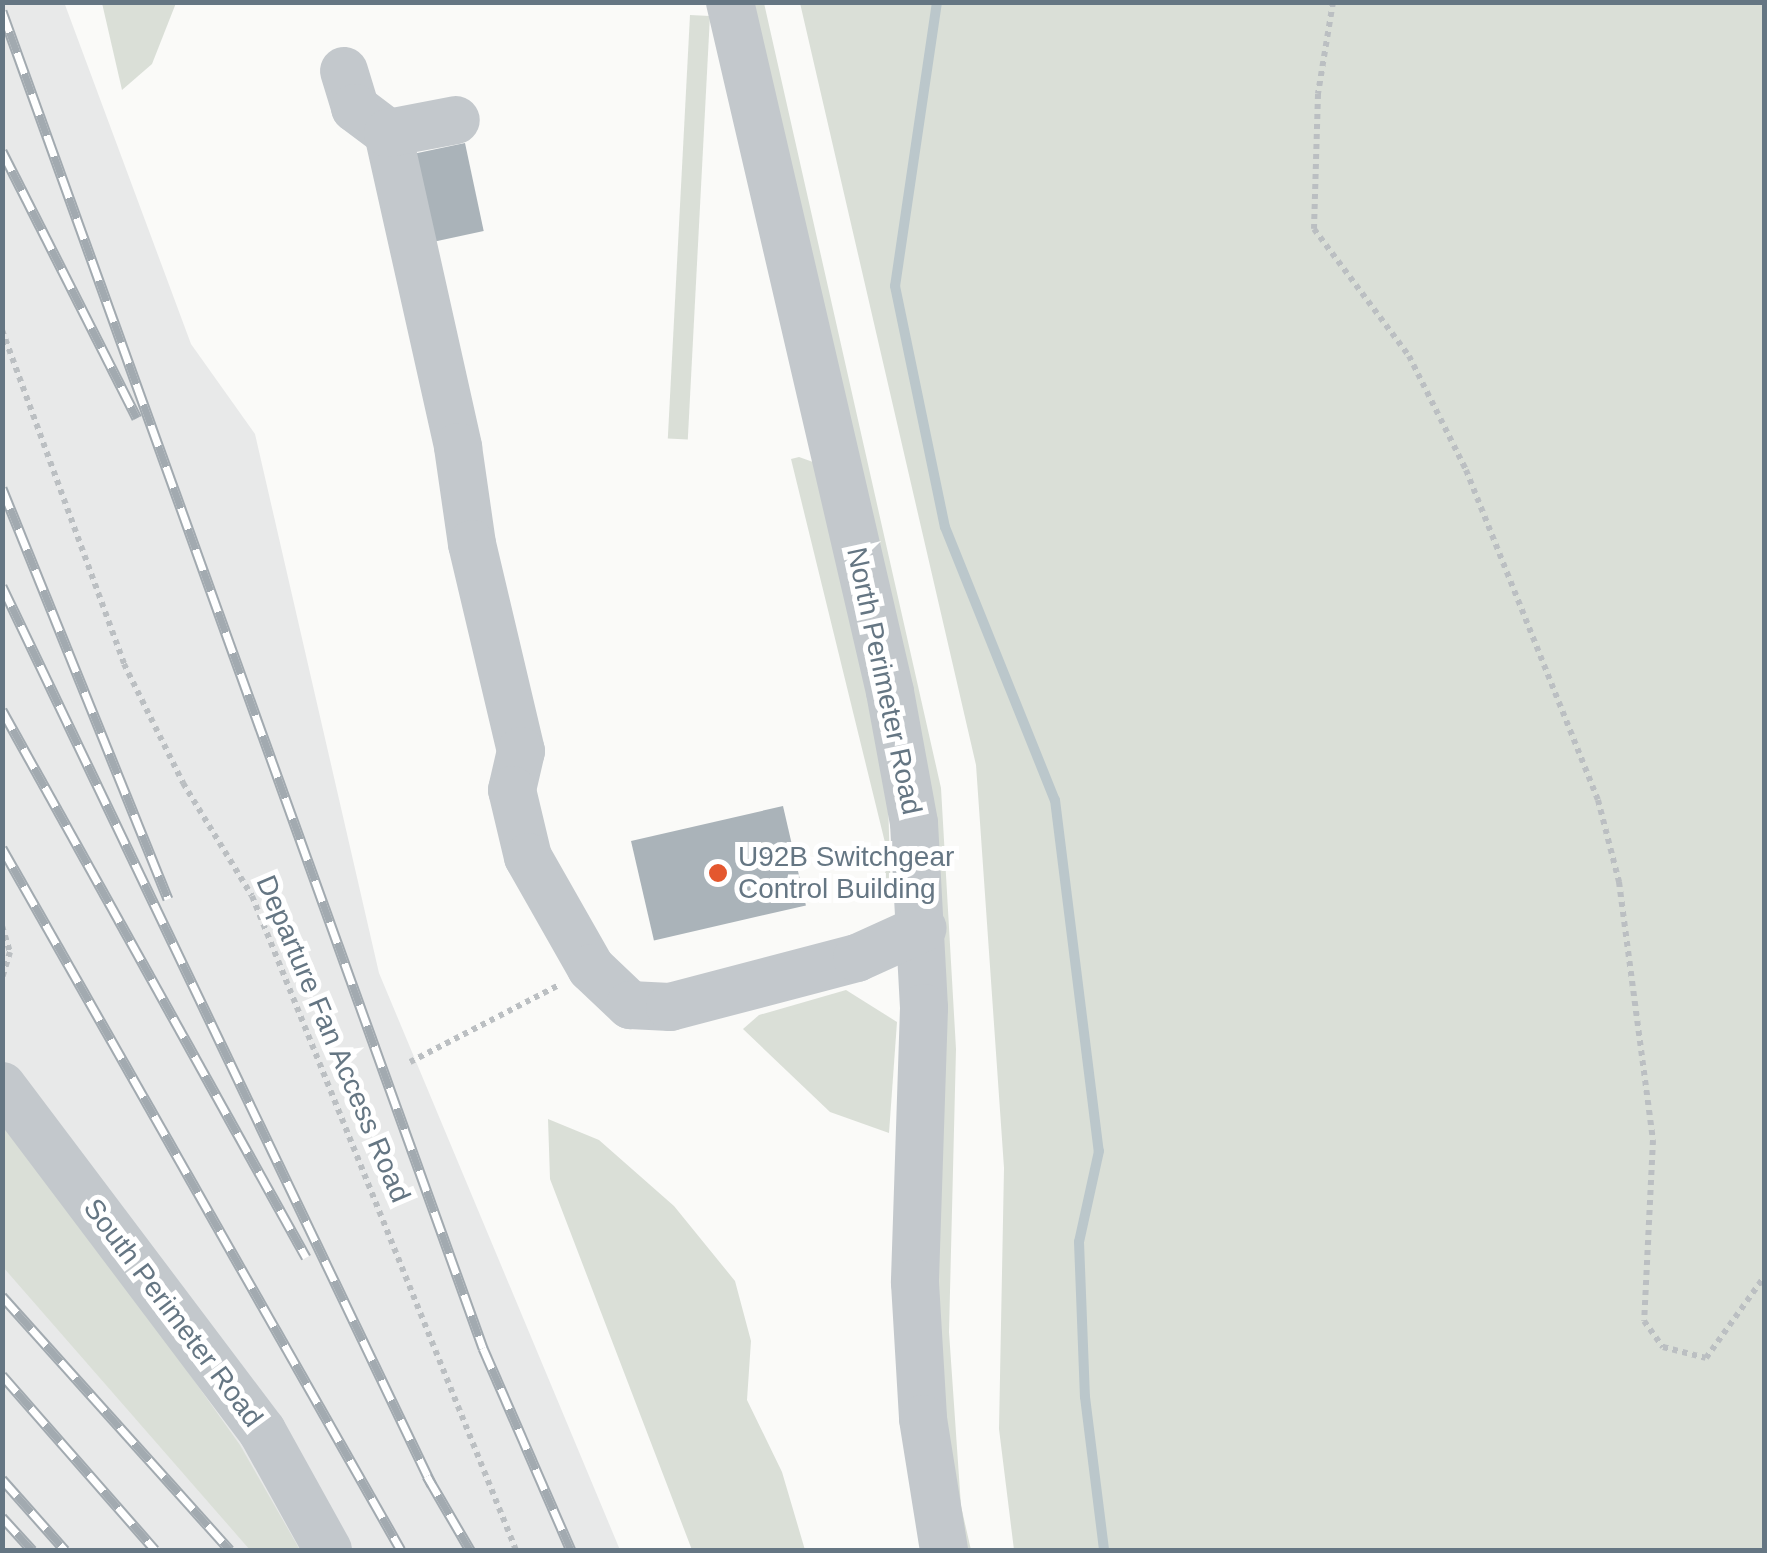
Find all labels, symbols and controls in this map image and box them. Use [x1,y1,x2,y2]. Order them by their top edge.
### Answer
street label: North Perimeter Road [839,544,929,818]
place label: U92B Switchgear Control Building [738,840,954,906]
marker: U92B Switchgear Control Building [707,862,729,884]
street label: Departure Fan Access Road [249,870,417,1208]
street label: South Perimeter Road [76,1192,270,1434]

